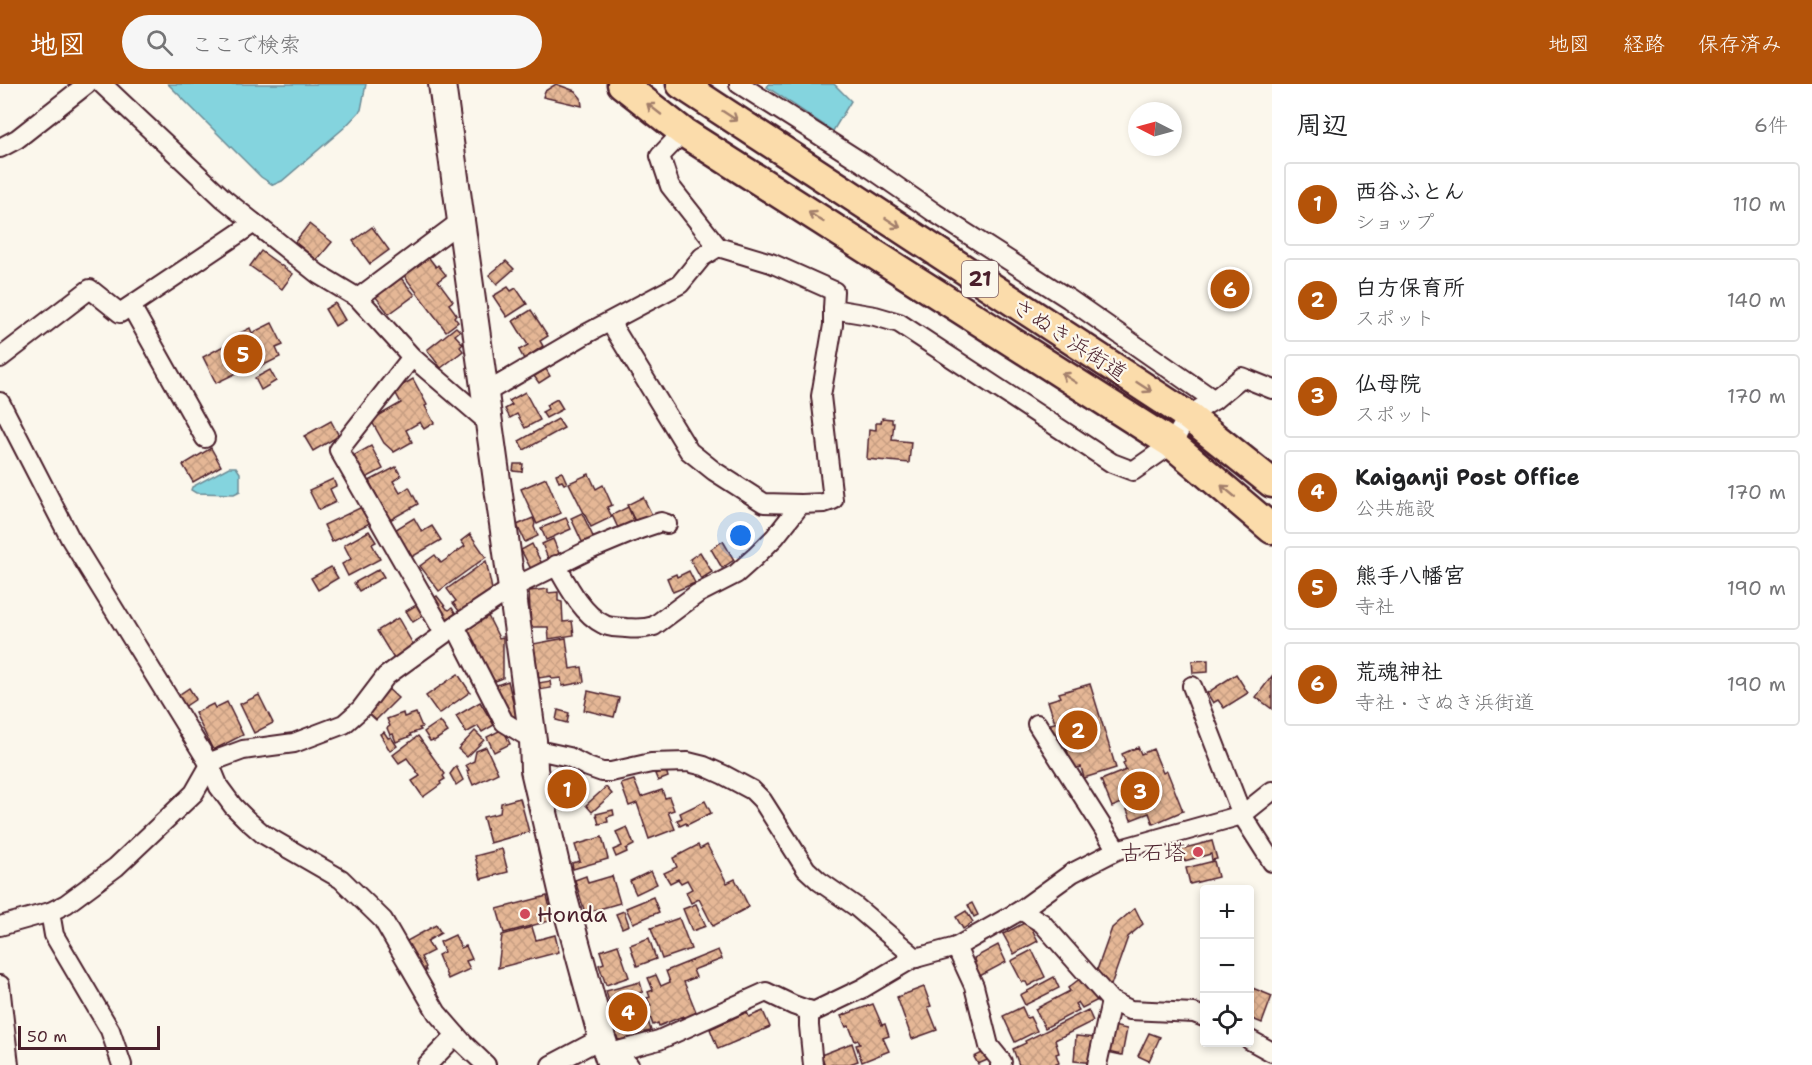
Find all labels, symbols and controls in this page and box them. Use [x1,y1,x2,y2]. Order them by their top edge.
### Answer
search box [122,15,542,69]
text: 地図 [30,25,86,63]
icon: search [143,26,176,59]
text: ここで検索 [191,30,301,59]
text: 地図 [1548,30,1590,58]
text: 経路 [1623,30,1665,58]
text: 保存済み [1698,30,1782,58]
north arrow [1128,102,1182,156]
one-way arrow [646,103,662,116]
text: 周辺 [1296,107,1348,142]
one-way arrow [721,110,738,122]
text: 6件 [1754,112,1788,138]
text: 西谷ふとん [1355,177,1465,206]
text: 1 [1313,191,1322,217]
text: 110 m [1732,191,1786,217]
text: ショップ [1355,209,1434,235]
one-way arrow [809,211,825,223]
one-way arrow [884,217,901,229]
road number: 21 [962,261,998,297]
pin: 6 [1210,266,1250,312]
text: 白方保育所 [1355,273,1465,302]
text: 2 [1311,287,1325,313]
text: 140 m [1727,287,1786,313]
street label: さぬき浜街道 [1006,291,1133,388]
text: スポット [1355,305,1435,331]
pin: 5 [224,332,262,376]
text: 仏母院 [1355,369,1421,398]
one-way arrow [1061,372,1078,384]
one-way arrow [1135,381,1152,393]
text: 3 [1311,383,1325,409]
text: 170 m [1727,383,1786,409]
text: スポット [1355,401,1435,427]
text: Kaiganji Post Office [1355,463,1580,492]
text: 4 [1311,479,1325,505]
text: 170 m [1727,479,1786,505]
one-way arrow [1221,484,1236,498]
text: 公共施設 [1355,495,1435,521]
your location [726,521,755,550]
text: 熊手八幡宮 [1355,561,1465,590]
text: 5 [1311,575,1324,601]
text: 190 m [1727,575,1786,601]
text: 寺社 [1355,593,1395,619]
text: 荒魂神社 [1355,657,1443,686]
text: 6 [1311,671,1325,697]
text: 190 m [1727,671,1786,697]
text: 寺社 · さぬき浜街道 [1355,689,1534,715]
pin: 2 [1058,708,1098,752]
pin: 1 [548,766,586,812]
pin: 3 [1120,768,1160,814]
place label: 古石塔 [1120,838,1186,867]
marker: 古石塔 [1191,845,1205,859]
map controls [1200,885,1254,1047]
button: + [1200,885,1254,939]
place label: Honda [537,900,608,929]
marker: Honda [518,907,532,921]
button: − [1200,939,1254,993]
pin: 4 [608,990,648,1034]
button: locate [1200,993,1254,1047]
scale bar [18,1023,160,1050]
text: 50 m [27,1026,67,1047]

